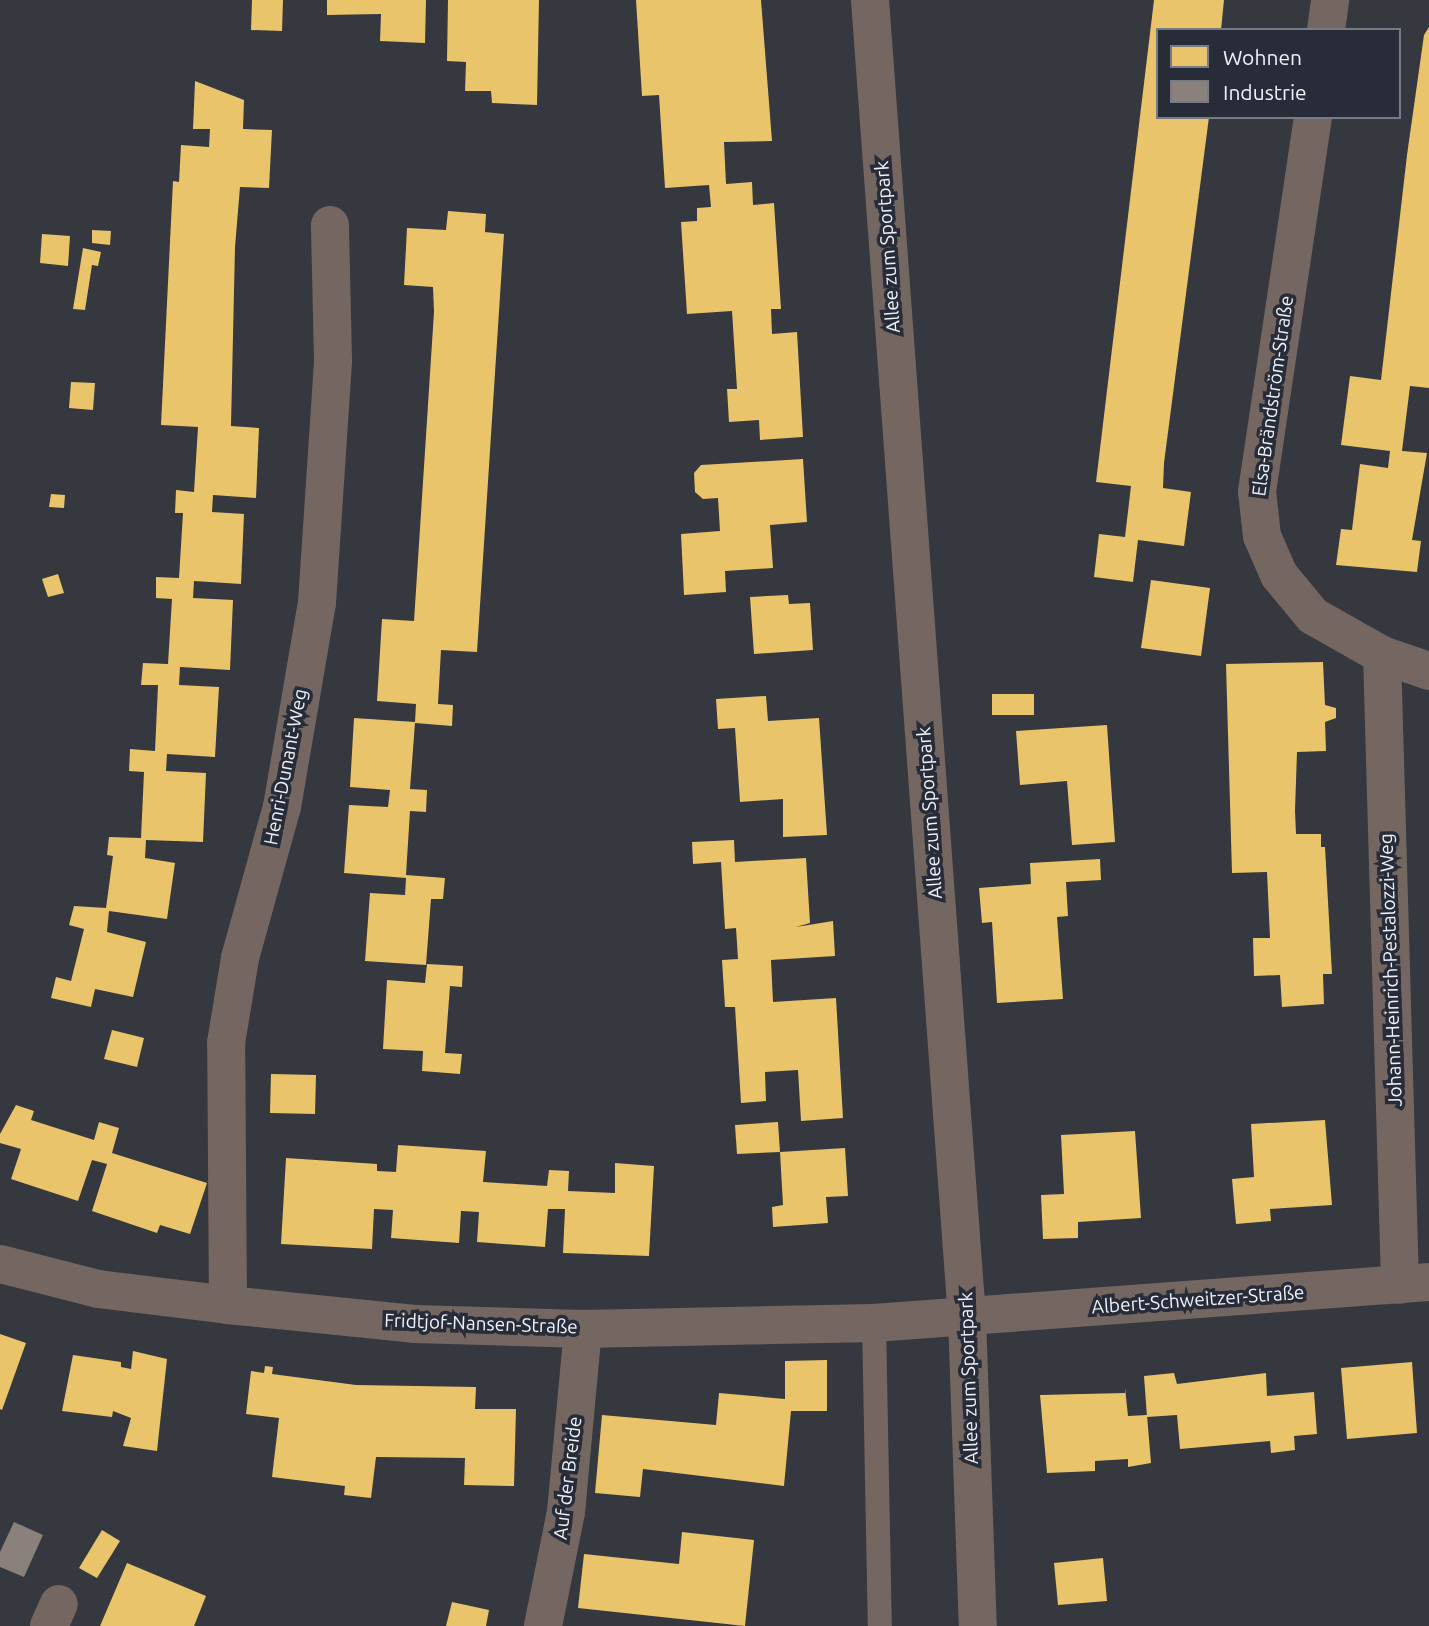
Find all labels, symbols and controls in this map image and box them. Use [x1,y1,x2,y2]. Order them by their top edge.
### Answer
legend [1156,28,1401,119]
text: Wohnen [1223,45,1302,69]
text: Industrie [1223,80,1307,104]
street label: Allee zum Sportpark [871,160,905,334]
street label: Elsa-Brändström-Straße [1248,294,1298,498]
street label: Henri-Dunant-Weg [260,687,312,847]
street label: Allee zum Sportpark [913,726,947,900]
street label: Johann-Heinrich-Pestalozzi-Weg [1375,833,1407,1107]
street label: Albert-Schweitzer-Straße [1091,1281,1305,1319]
street label: Allee zum Sportpark [955,1291,983,1465]
street label: Fridtjof-Nansen-Straße [384,1309,578,1339]
street label: Auf der Breide [549,1415,587,1541]

